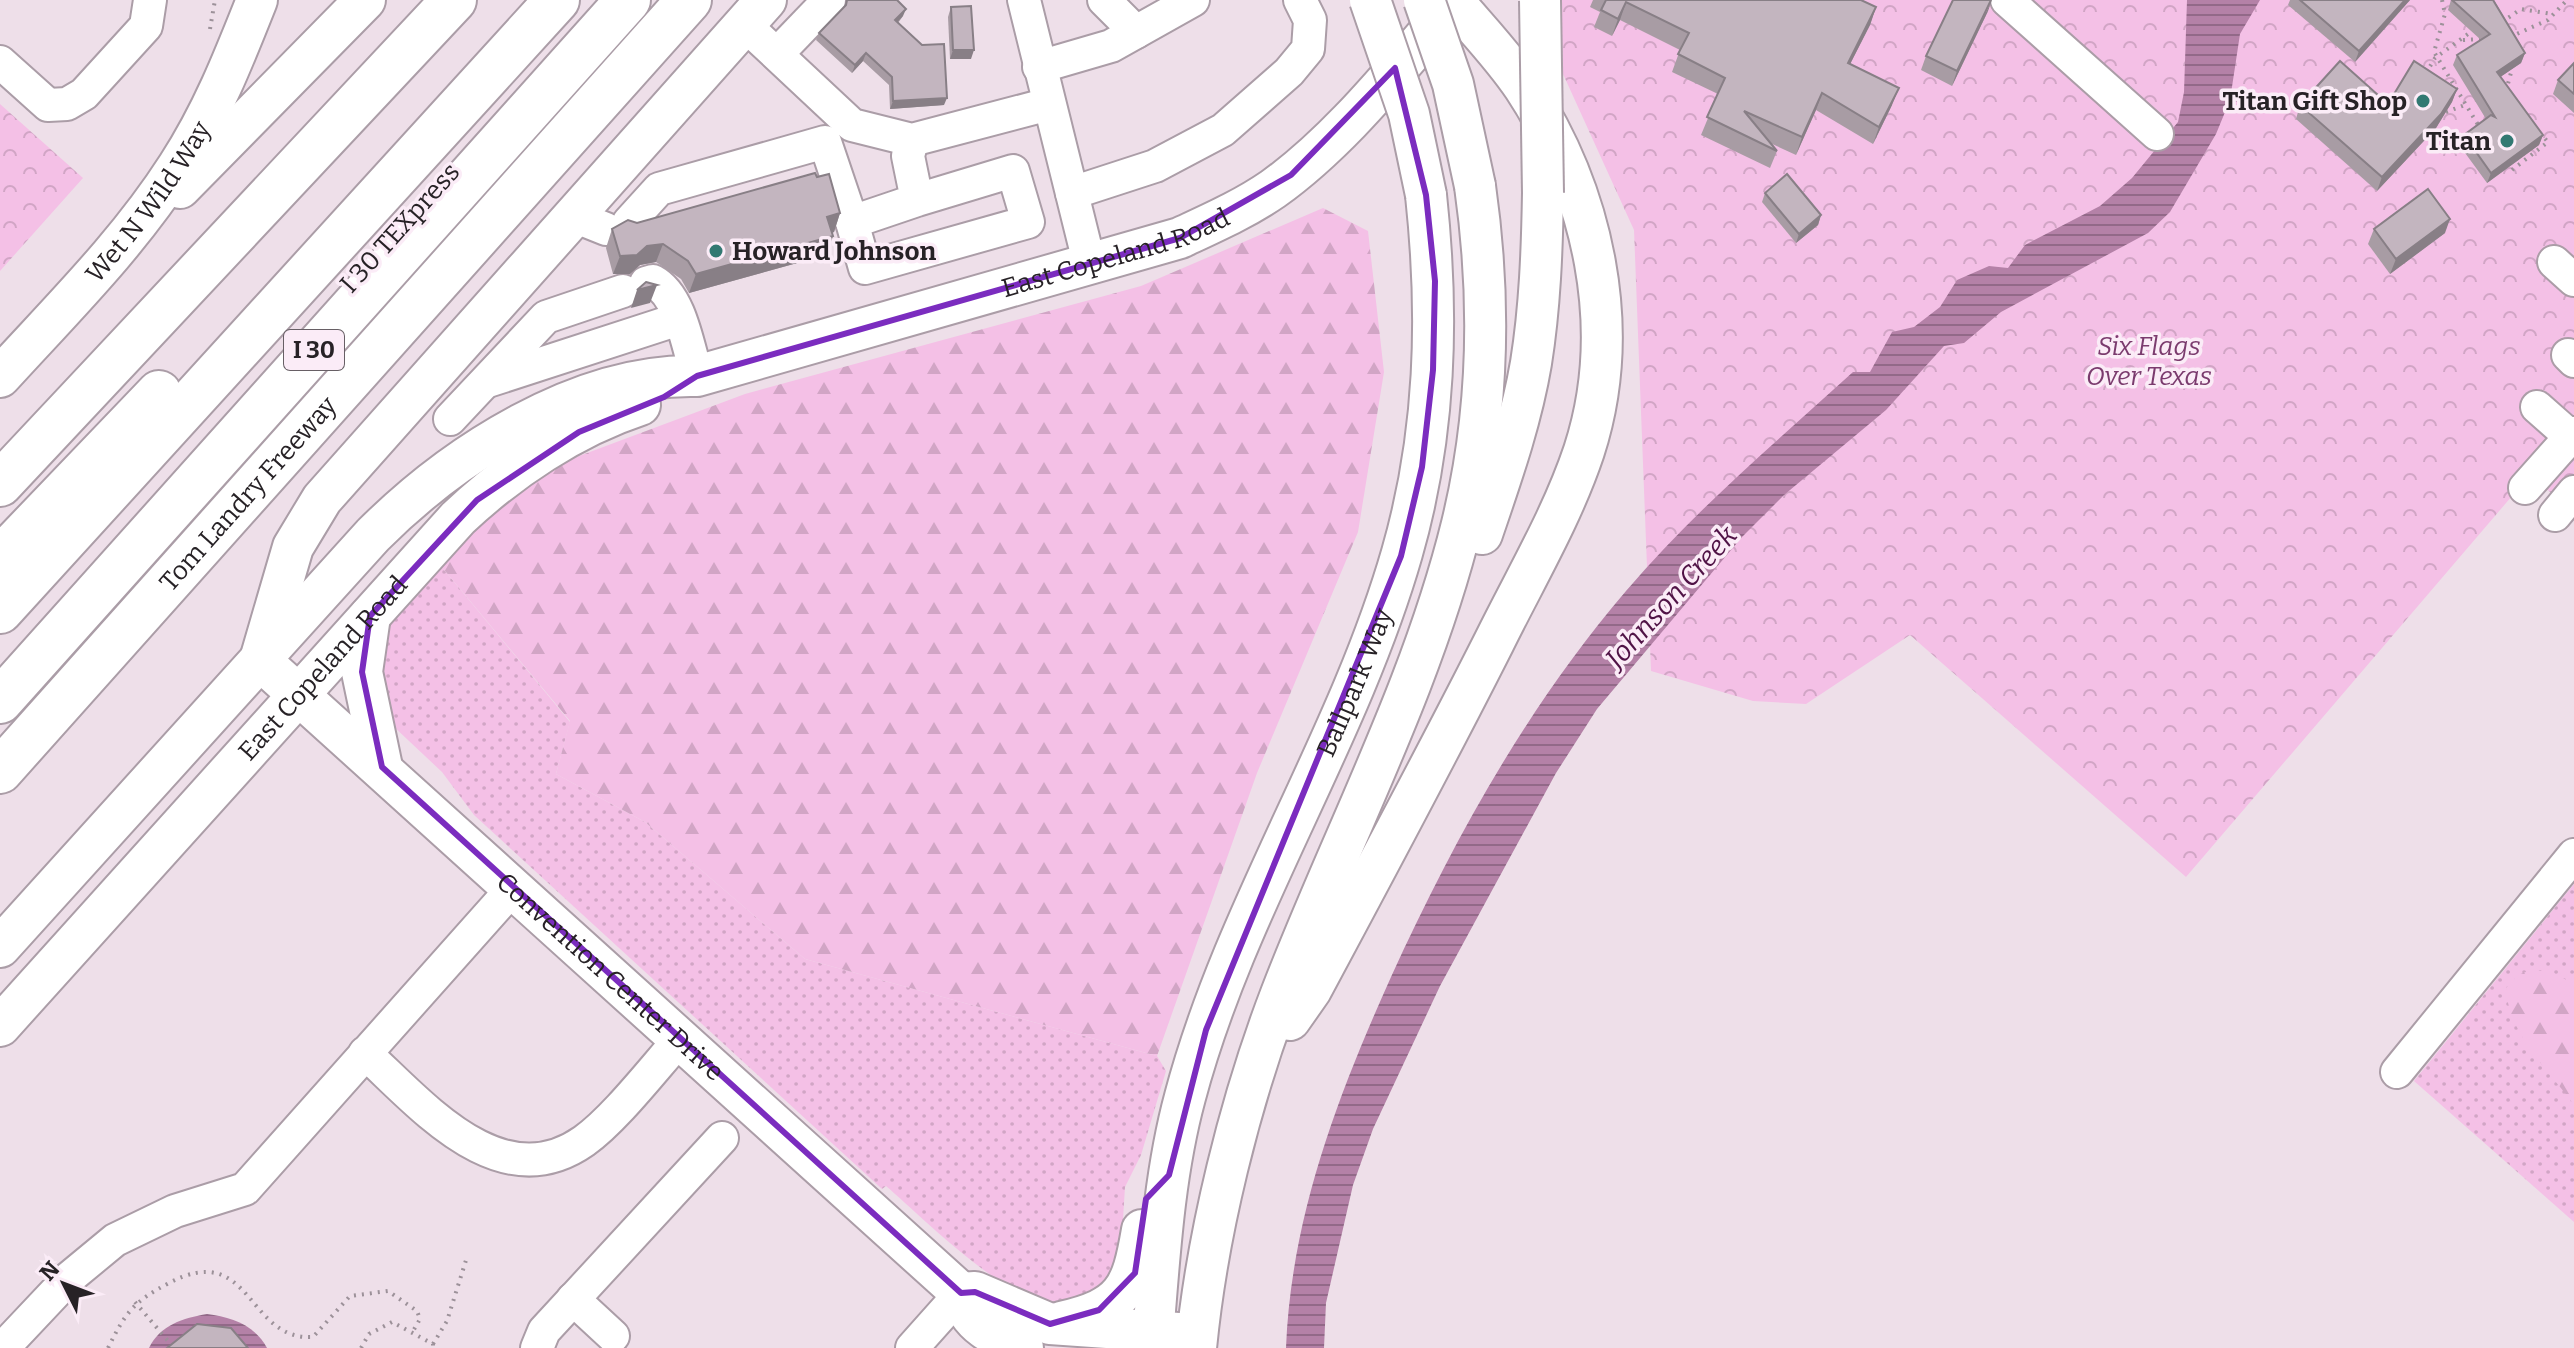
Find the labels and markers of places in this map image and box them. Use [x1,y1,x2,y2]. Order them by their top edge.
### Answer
place label: Titan Gift Shop [2222,86,2407,117]
marker: Titan Gift Shop [2414,92,2432,110]
place label: Titan [2426,126,2491,157]
marker: Titan [2498,132,2516,150]
place label: Howard Johnson [732,236,936,267]
marker: Howard Johnson [707,242,725,260]

